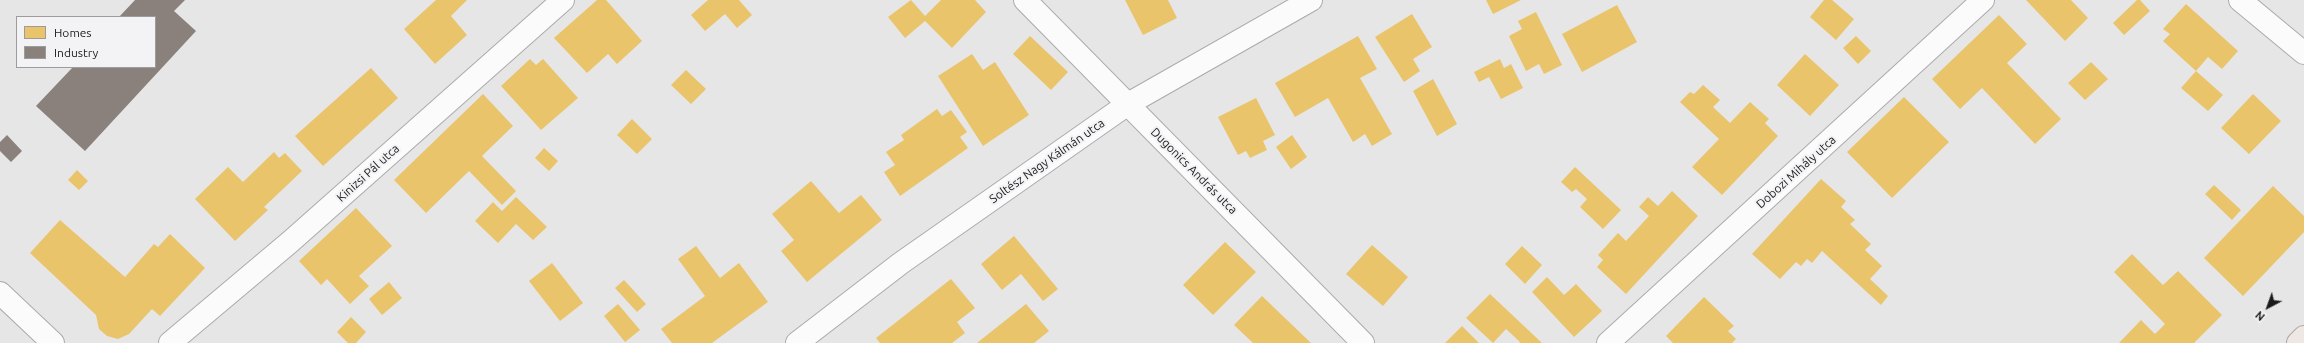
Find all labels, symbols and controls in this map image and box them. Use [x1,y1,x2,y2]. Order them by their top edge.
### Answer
legend [16,16,156,68]
text: Homes [54,26,92,39]
text: Industry [54,46,98,59]
street label: Soltész Nagy Kálmán utca [987,116,1107,206]
street label: Dugonics András utca [1148,125,1240,217]
street label: Dobozi Mihály utca [1753,133,1839,211]
street label: Kinizsi Pál utca [334,141,402,205]
north arrow [2248,287,2288,327]
text: N [2253,309,2267,323]

